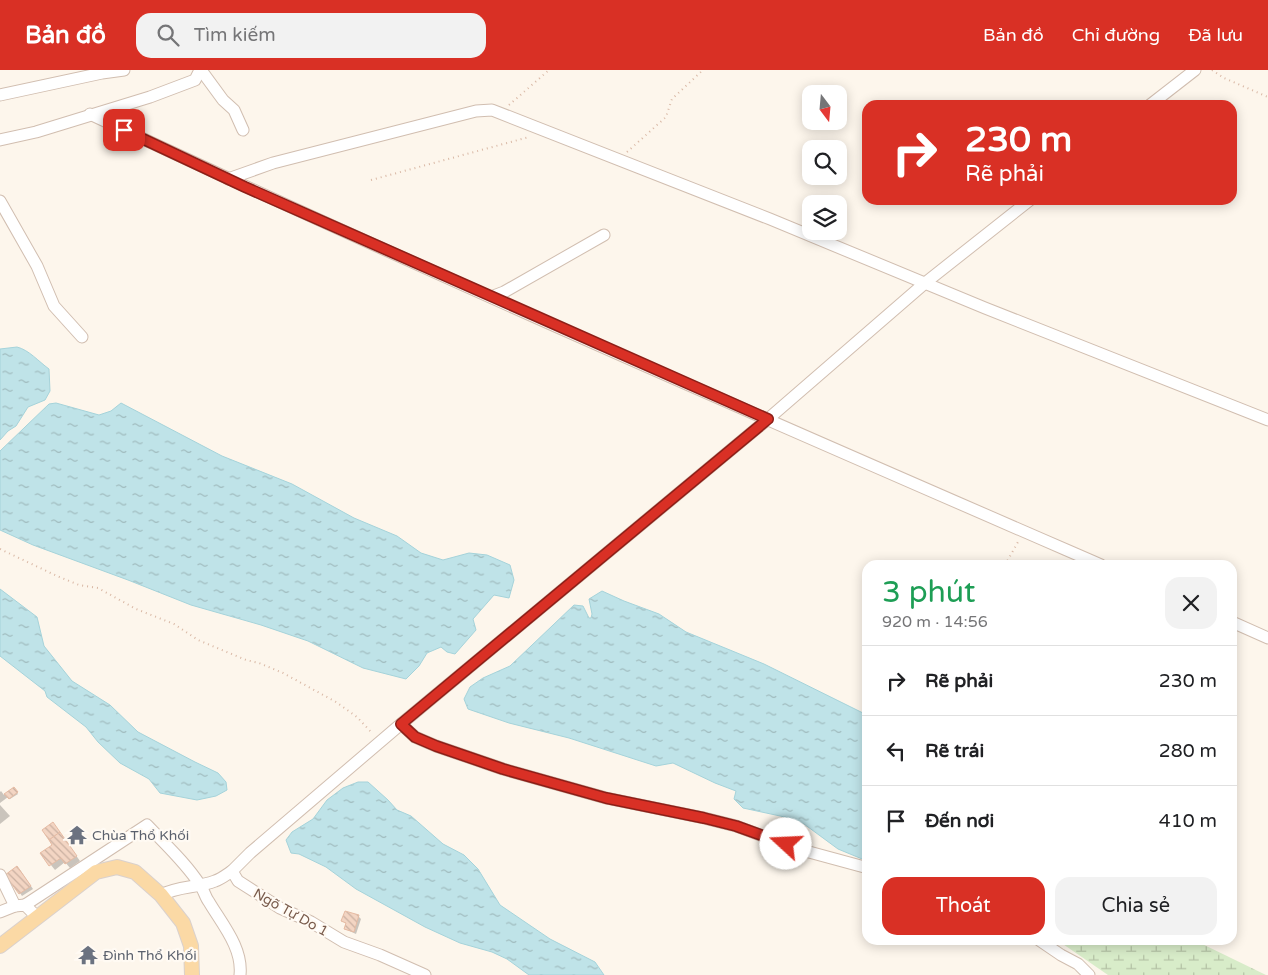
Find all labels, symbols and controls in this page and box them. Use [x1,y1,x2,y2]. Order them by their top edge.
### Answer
search box [136,13,486,58]
text: Bản đồ [25,21,106,50]
icon: search [154,21,182,49]
text: Tìm kiếm [194,24,276,46]
text: Bản đồ [983,24,1044,46]
text: Chỉ đường [1072,24,1160,46]
text: Đã lưu [1188,24,1243,46]
north arrow [802,85,848,130]
map controls [802,85,847,240]
pin [103,109,145,151]
icon: arrive [110,116,138,144]
text: 230 m [965,119,1072,161]
icon: right [882,120,947,185]
button: search [802,140,847,185]
text: Rẽ phải [965,161,1044,187]
button: layers [802,195,847,240]
text: 3 phút [882,574,975,611]
button: close [1165,577,1217,629]
text: 920 m · 14:56 [882,612,988,632]
icon: right [882,667,910,695]
text: Rẽ phải [925,670,993,692]
text: 230 m [1159,670,1217,692]
icon: left [882,737,910,765]
text: Rẽ trái [925,740,984,762]
text: 280 m [1159,740,1217,762]
icon: arrive [882,807,910,835]
text: Đến nơi [925,810,994,832]
text: 410 m [1159,810,1217,832]
position arrow [759,817,811,869]
temple icon: Chùa Thổ Khối [66,824,88,846]
place label: Chùa Thổ Khối [92,827,189,844]
button: Thoát [882,877,1045,935]
button: Chia sẻ [1055,877,1217,935]
street label: Ngõ Tự Do 1 [250,885,331,940]
temple icon: Đình Thổ Khối [77,944,99,966]
place label: Đình Thổ Khối [103,947,197,964]

